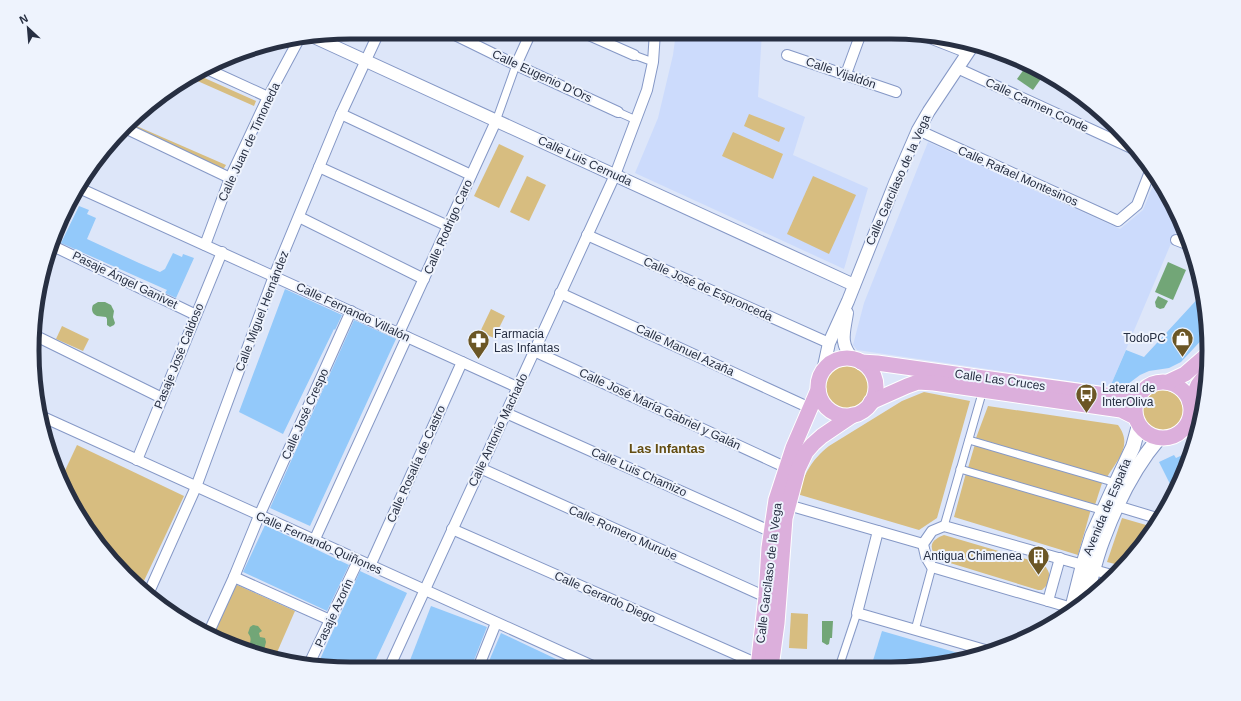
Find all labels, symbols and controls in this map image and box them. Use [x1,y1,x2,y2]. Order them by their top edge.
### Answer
north arrow [8,8,48,48]
text: N [17,12,30,26]
street label: Calle Eugenio D'Ors [490,47,594,105]
street label: Calle Vijaldón [804,54,878,92]
street label: Calle Carmen Conde [983,75,1091,135]
street label: Calle Juan de Timoneda [215,80,283,204]
street label: Calle Garcilaso de la Vega [863,112,933,247]
street label: Calle Luis Cernuda [536,133,635,189]
street label: Calle Rafael Montesinos [956,143,1080,209]
street label: Calle Rodrigo Caro [421,177,475,276]
street label: Pasaje Ángel Ganivet [70,248,181,312]
street label: Calle Miguel Hernández [233,249,291,373]
street label: Calle José de Espronceda [641,254,775,324]
street label: Calle Fernando Villalón [294,279,412,345]
street label: Pasaje José Caldoso [151,301,207,411]
street label: Calle Manuel Azaña [634,321,737,379]
shop icon: TodoPC [1169,325,1195,358]
place label: Farmacia Las Infantas [494,327,559,355]
pharmacy icon: Farmacia Las Infantas [465,328,491,361]
place label: TodoPC [1123,331,1166,345]
street label: Calle José María Gabriel y Galán [577,365,743,453]
street label: Calle José Crespo [279,366,331,462]
street label: Calle Las Cruces [954,367,1046,393]
street label: Calle Antonio Machado [466,371,531,489]
place label: Lateral de InterOliva [1102,381,1156,409]
bus stop icon: Lateral de InterOliva [1073,382,1099,415]
street label: Calle Rosalía de Castro [384,403,448,525]
district label: Las Infantas [629,441,705,456]
street label: Calle Luis Chamizo [589,445,689,500]
street label: Avenida de España [1080,456,1134,558]
street label: Calle Garcilaso de la Vega [753,502,785,644]
street label: Calle Romero Murube [567,503,680,563]
street label: Calle Fernando Quiñones [254,509,384,577]
building icon: Antigua Chimenea [1025,543,1051,576]
place label: Antigua Chimenea [923,549,1022,563]
street label: Calle Gerardo Diego [552,568,658,626]
street label: Pasaje Azorín [312,576,356,650]

